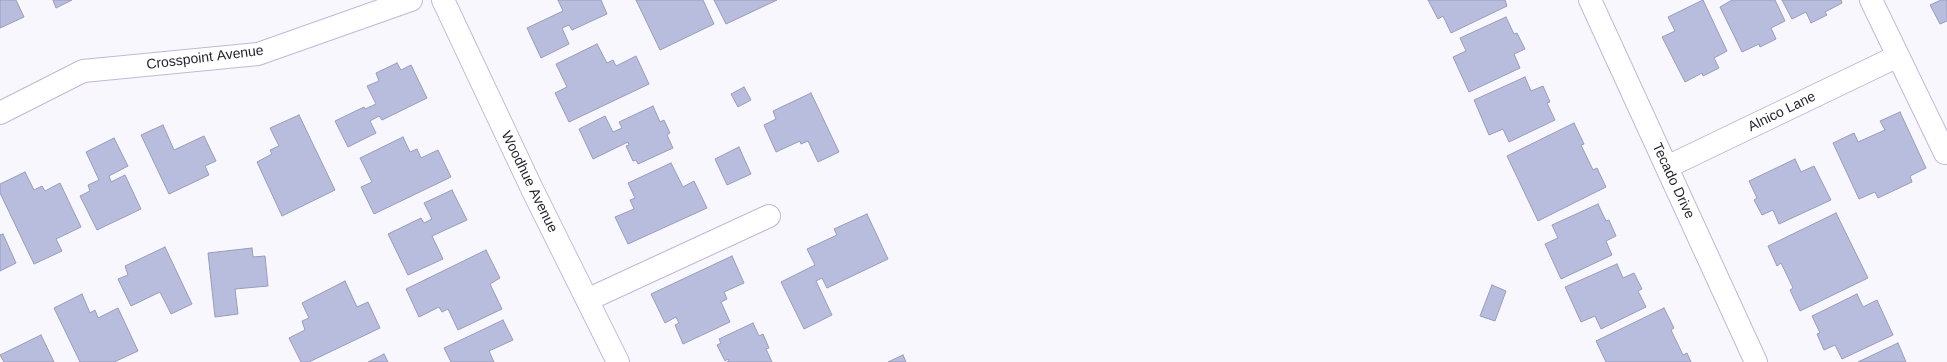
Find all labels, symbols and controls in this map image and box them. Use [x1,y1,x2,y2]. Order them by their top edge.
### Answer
street label: Crosspoint Avenue [145,42,265,74]
street label: Alnico Lane [1745,88,1819,136]
street label: Woodhue Avenue [497,129,561,235]
street label: Tecado Drive [1648,140,1698,222]

